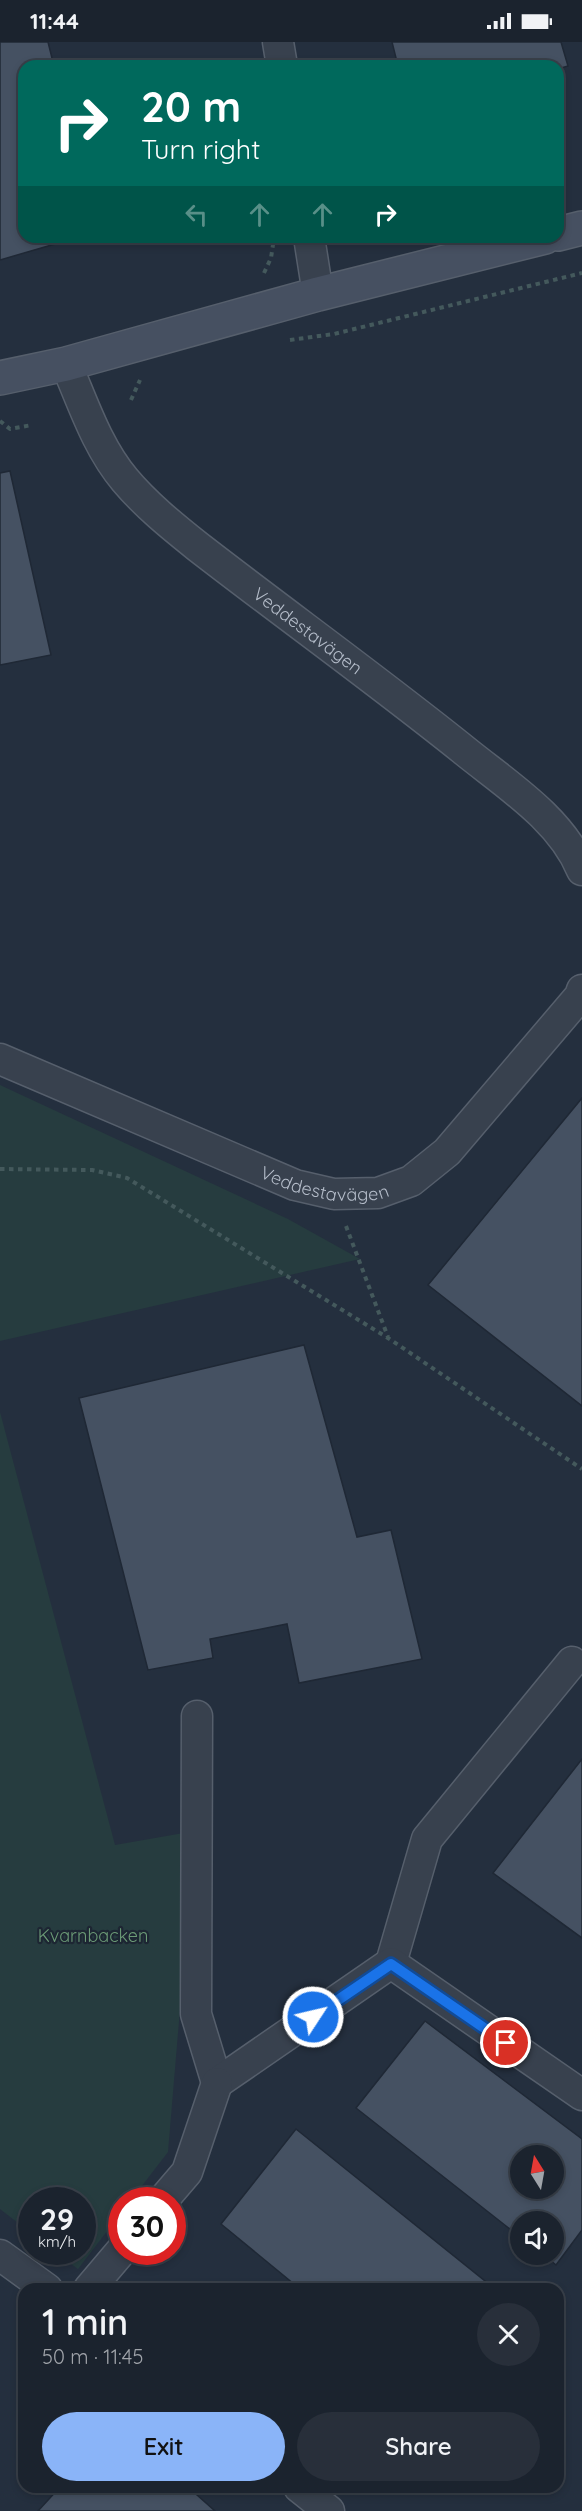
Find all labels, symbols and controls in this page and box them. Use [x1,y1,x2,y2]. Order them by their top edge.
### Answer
text: 11:44 [30,7,79,35]
text: 20 m [141,80,241,133]
icon: right [42,84,120,162]
text: Turn right [141,132,260,166]
icon: left [180,198,213,231]
icon: ahead [243,198,276,231]
icon: ahead [306,198,339,231]
icon: right [369,198,402,231]
street label: Veddestavägen [249,582,367,679]
street label: Veddestavägen [257,1160,392,1206]
park label: Kvarnbacken [38,1924,148,1947]
position arrow [281,1985,345,2049]
pin [480,2017,531,2068]
icon: arrive [489,2026,522,2059]
north arrow [510,2145,564,2199]
map controls [510,2145,564,2265]
speed limit sign: 30 [108,2187,186,2265]
text: 29 [40,2200,74,2238]
button: sound [510,2211,564,2265]
text: km/h [38,2232,76,2251]
text: 1 min [42,2299,128,2344]
button: close [477,2303,540,2366]
text: 50 m · 11:45 [42,2344,143,2369]
button: Exit [42,2412,285,2481]
button: Share [297,2412,540,2481]

